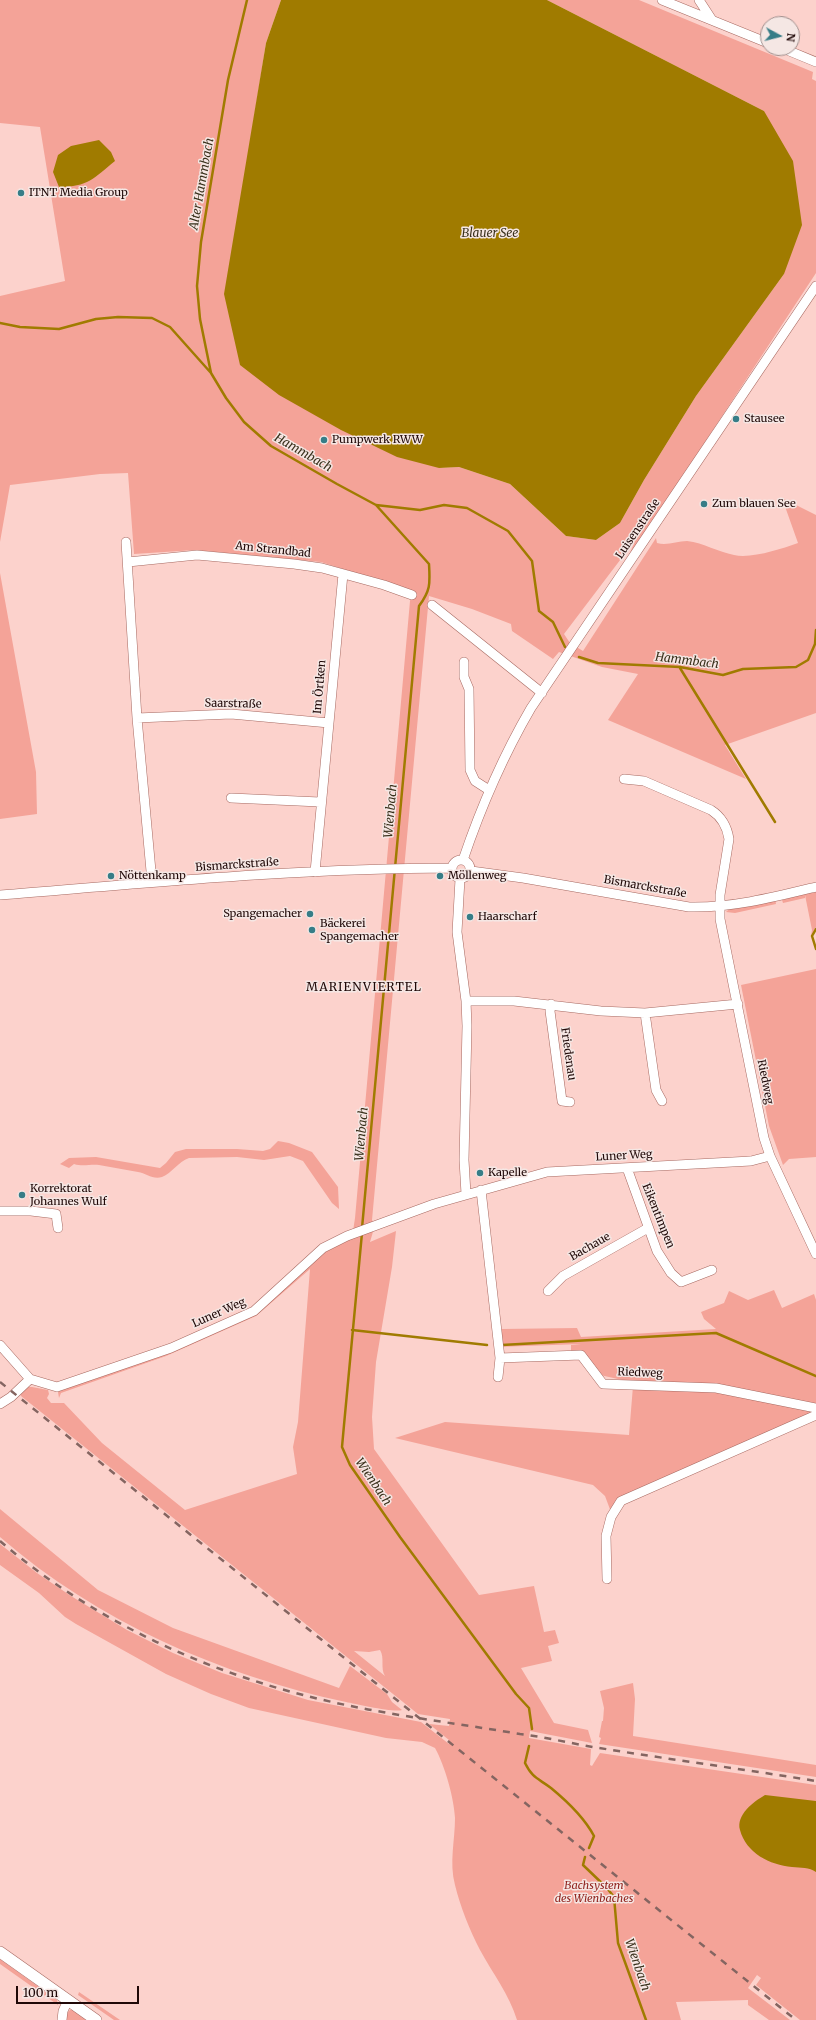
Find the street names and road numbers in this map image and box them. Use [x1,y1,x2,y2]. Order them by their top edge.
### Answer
street label: Luisenstraße [613,497,663,561]
street label: Am Strandbad [235,539,311,561]
street label: Im Örtken [311,659,329,715]
street label: Saarstraße [204,697,262,711]
street label: Bismarckstraße [195,855,279,875]
street label: Bismarckstraße [603,873,687,901]
street label: Friedenau [558,1027,578,1081]
street label: Riedweg [754,1058,776,1106]
street label: Luner Weg [595,1148,653,1164]
street label: Eikentimpen [639,1182,677,1250]
street label: Bachaue [567,1230,613,1264]
street label: Luner Weg [190,1295,248,1331]
street label: Riedweg [617,1366,663,1380]

